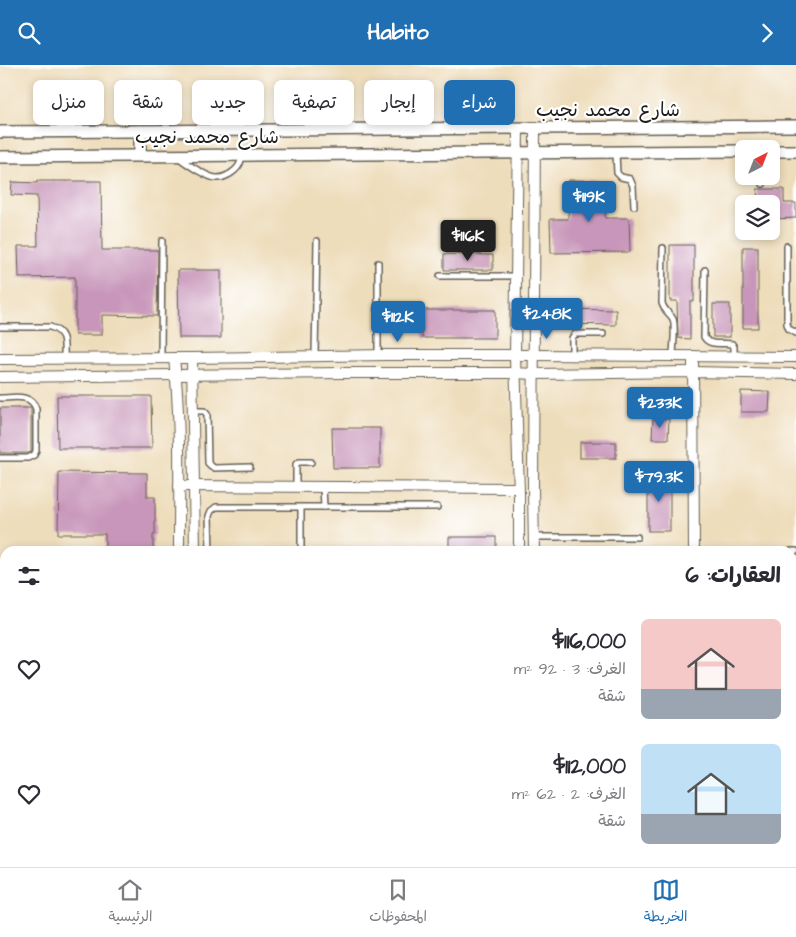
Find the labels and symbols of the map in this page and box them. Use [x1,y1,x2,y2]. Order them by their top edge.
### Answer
street label: شارع محمد نجيب [536,97,680,124]
street label: شارع محمد نجيب [135,124,279,151]
north arrow [735,140,780,185]
pin: $119K [554,181,624,223]
pin: $116K [433,219,503,262]
pin: $248K [512,297,582,340]
pin: $112K [363,301,433,343]
pin: $233K [625,387,695,429]
pin: $79.3K [618,461,700,503]

